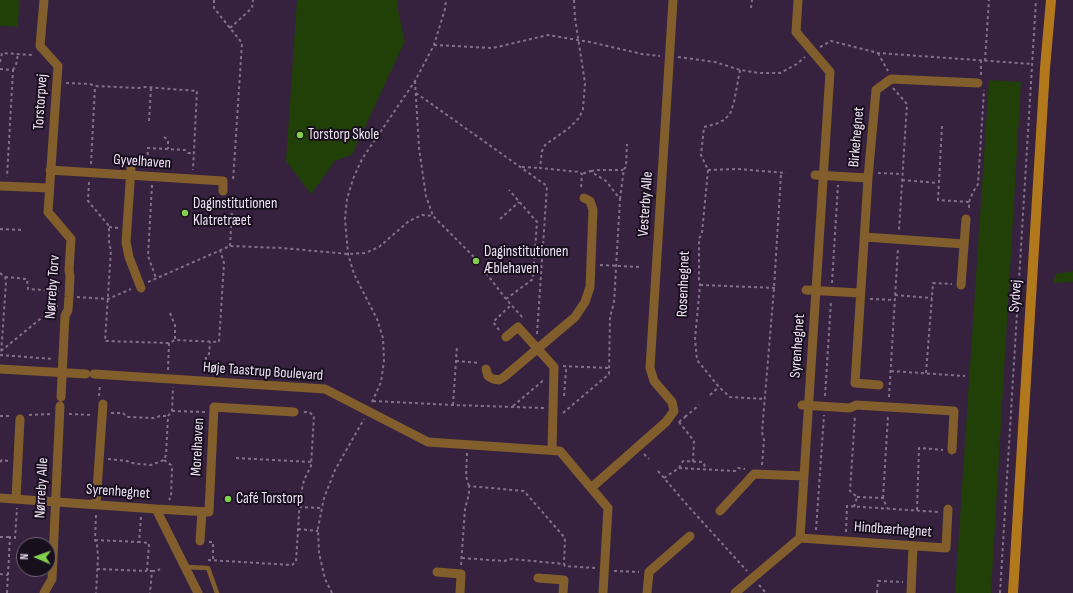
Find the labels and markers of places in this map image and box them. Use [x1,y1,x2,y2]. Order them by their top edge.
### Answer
place label: Torstorp Skole [308,126,379,144]
marker: Torstorp Skole [295,130,305,140]
place label: Daginstitutionen Klatretræet [193,195,277,230]
marker: Daginstitutionen Klatretræet [180,208,190,218]
place label: Daginstitutionen Æblehaven [484,243,568,278]
marker: Daginstitutionen Æblehaven [471,256,481,266]
place label: Café Torstorp [236,490,303,508]
marker: Café Torstorp [223,494,233,504]

